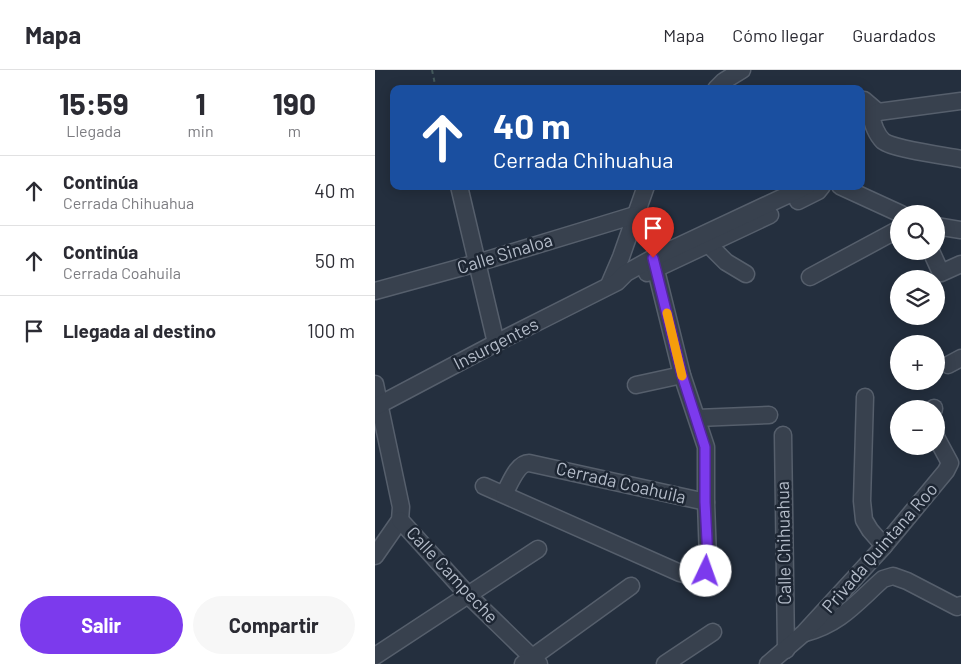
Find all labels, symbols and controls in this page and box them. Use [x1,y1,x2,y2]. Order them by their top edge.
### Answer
text: Mapa [25,20,81,49]
text: Mapa [663,24,704,46]
text: Cómo llegar [732,24,824,46]
text: Guardados [852,24,936,46]
text: 15:59 [59,85,129,121]
text: 1 [195,85,206,121]
text: 190 [272,85,316,121]
text: 40 m [493,104,570,146]
icon: ahead [410,105,475,170]
text: Llegada [66,121,121,140]
text: min [188,121,214,140]
text: m [288,121,301,140]
text: Cerrada Chihuahua [493,146,674,172]
text: Continúa [63,170,138,193]
icon: ahead [20,177,48,205]
text: 40 m [314,179,355,202]
text: Cerrada Chihuahua [63,193,194,212]
map controls [890,205,945,455]
button: search [890,205,945,260]
pin [632,207,674,258]
icon: arrive [639,214,667,242]
street label: Calle Sinaloa [454,228,555,278]
text: Continúa [63,240,138,263]
icon: ahead [20,247,48,275]
text: 50 m [315,249,355,272]
text: Cerrada Coahuila [63,263,181,282]
button: layers [890,270,945,325]
street label: Insurgentes [449,312,542,374]
icon: arrive [20,317,48,345]
text: Llegada al destino [63,319,216,342]
text: 100 m [307,319,355,342]
button: + [890,335,945,390]
button: − [890,400,945,455]
street label: Cerrada Coahuila [554,456,688,508]
street label: Privada Quintana Roo [817,478,942,617]
street label: Calle Chihuahua [771,481,795,605]
street label: Calle Campeche [402,521,503,627]
position arrow [679,544,731,596]
button: Salir [20,596,183,654]
button: Compartir [193,596,355,654]

